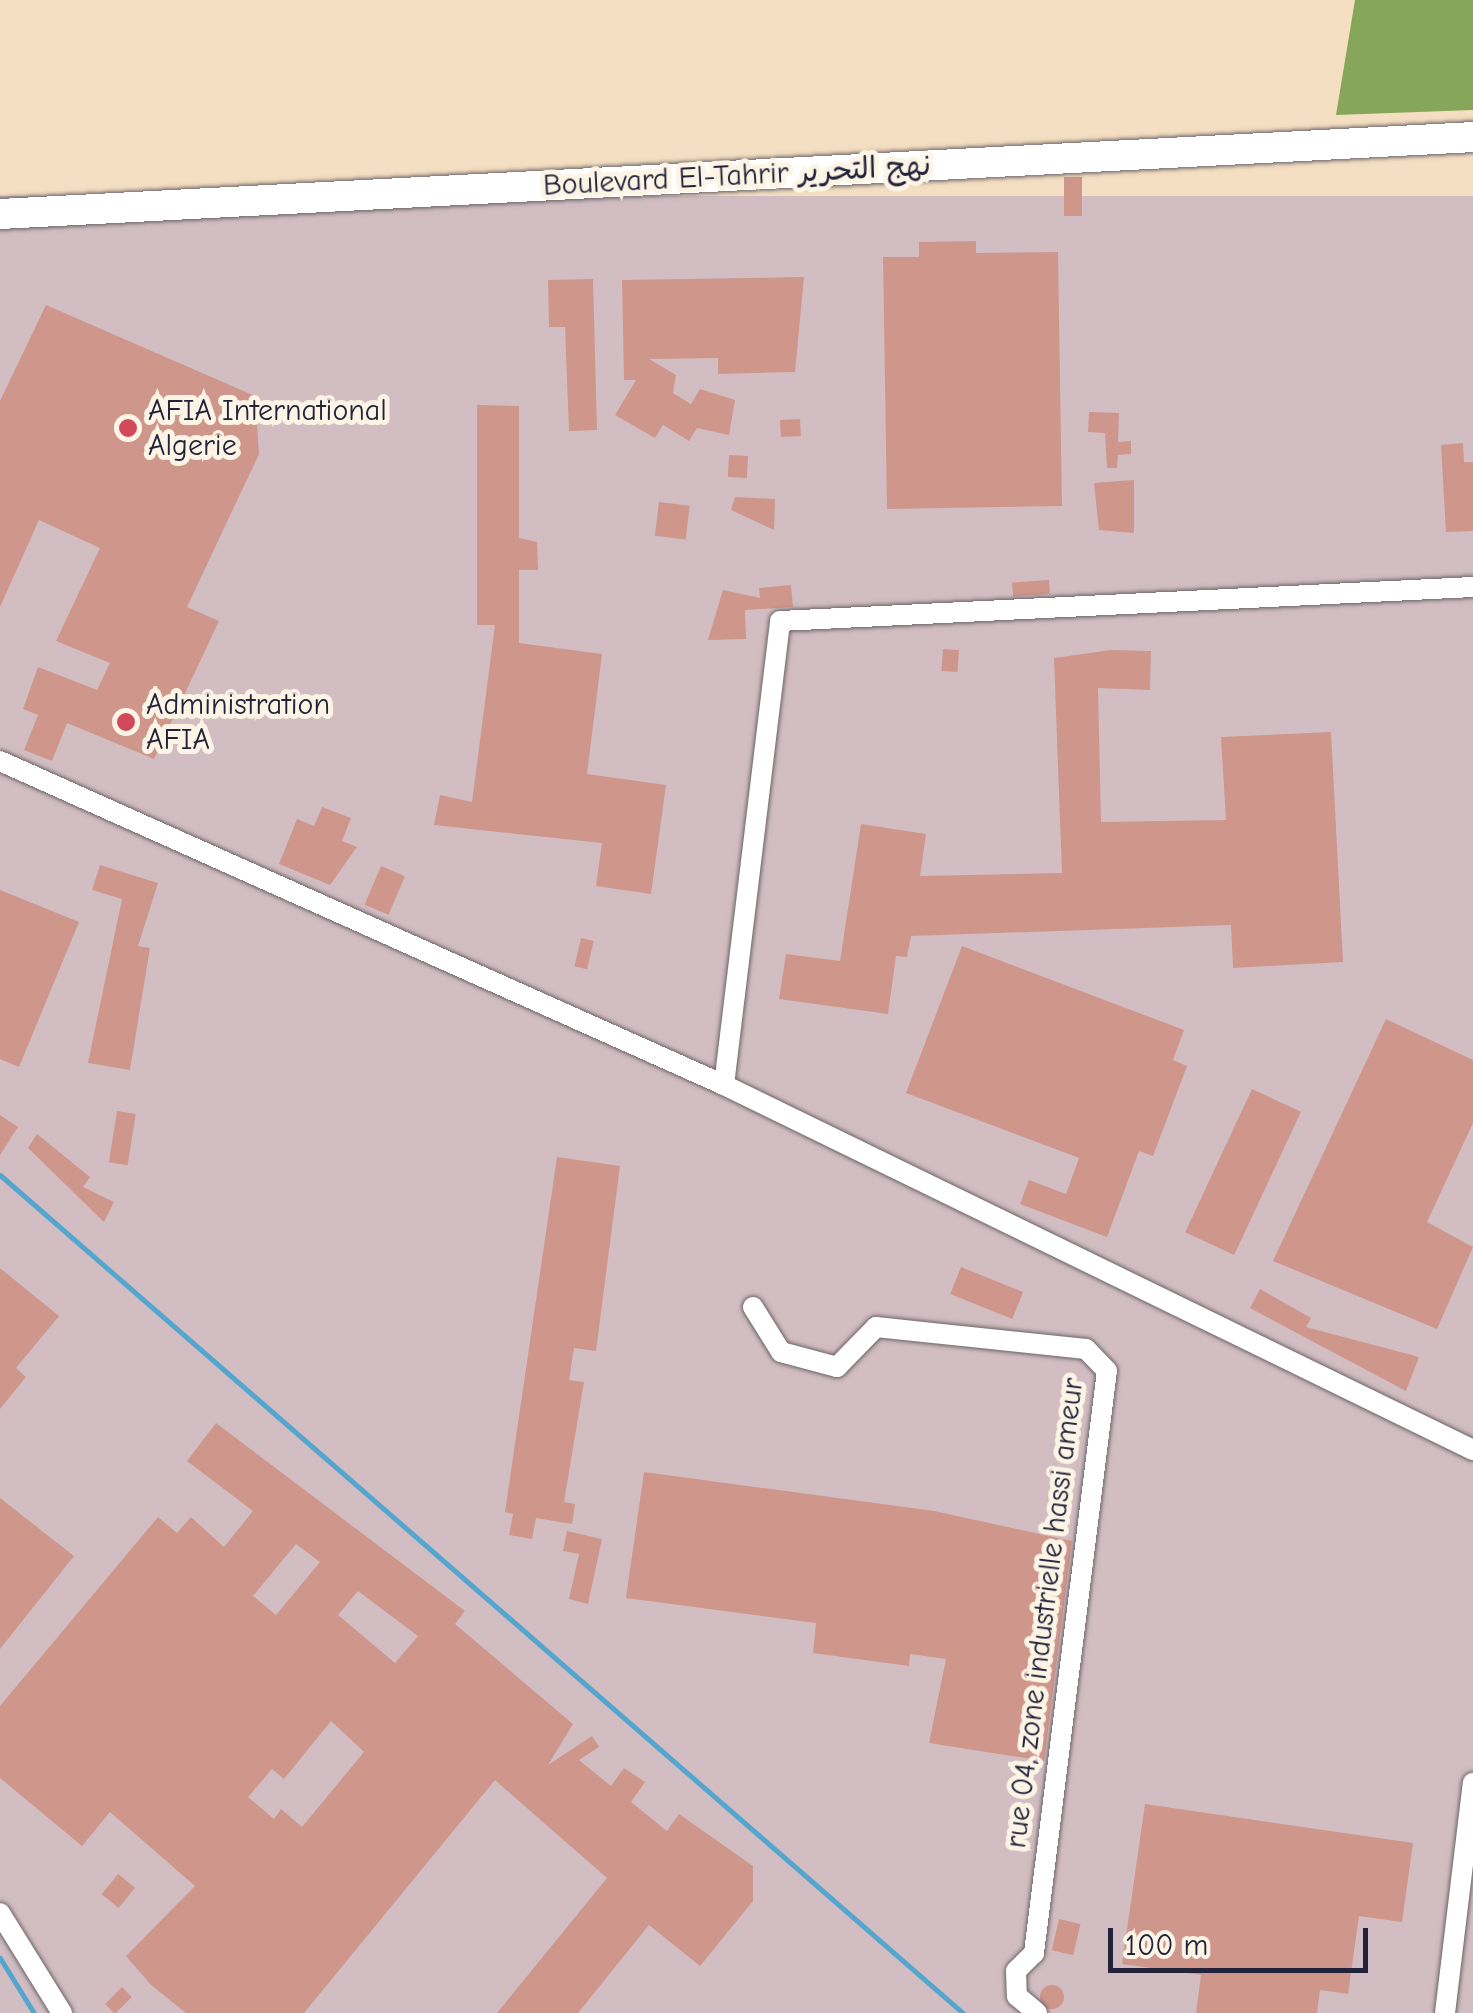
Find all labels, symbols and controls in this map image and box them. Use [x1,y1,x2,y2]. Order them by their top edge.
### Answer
street label: Boulevard El-Tahrir نهج التحرير [542,148,932,204]
place label: AFIA International Algerie [148,393,387,464]
marker: AFIA International Algerie [117,417,139,439]
place label: Administration AFIA [146,687,330,758]
marker: Administration AFIA [115,711,137,733]
street label: rue 04, zone industrielle hassi ameur [998,1376,1092,1850]
scale bar [1113,1908,1373,1970]
text: 100 m [1125,1928,1208,1963]

